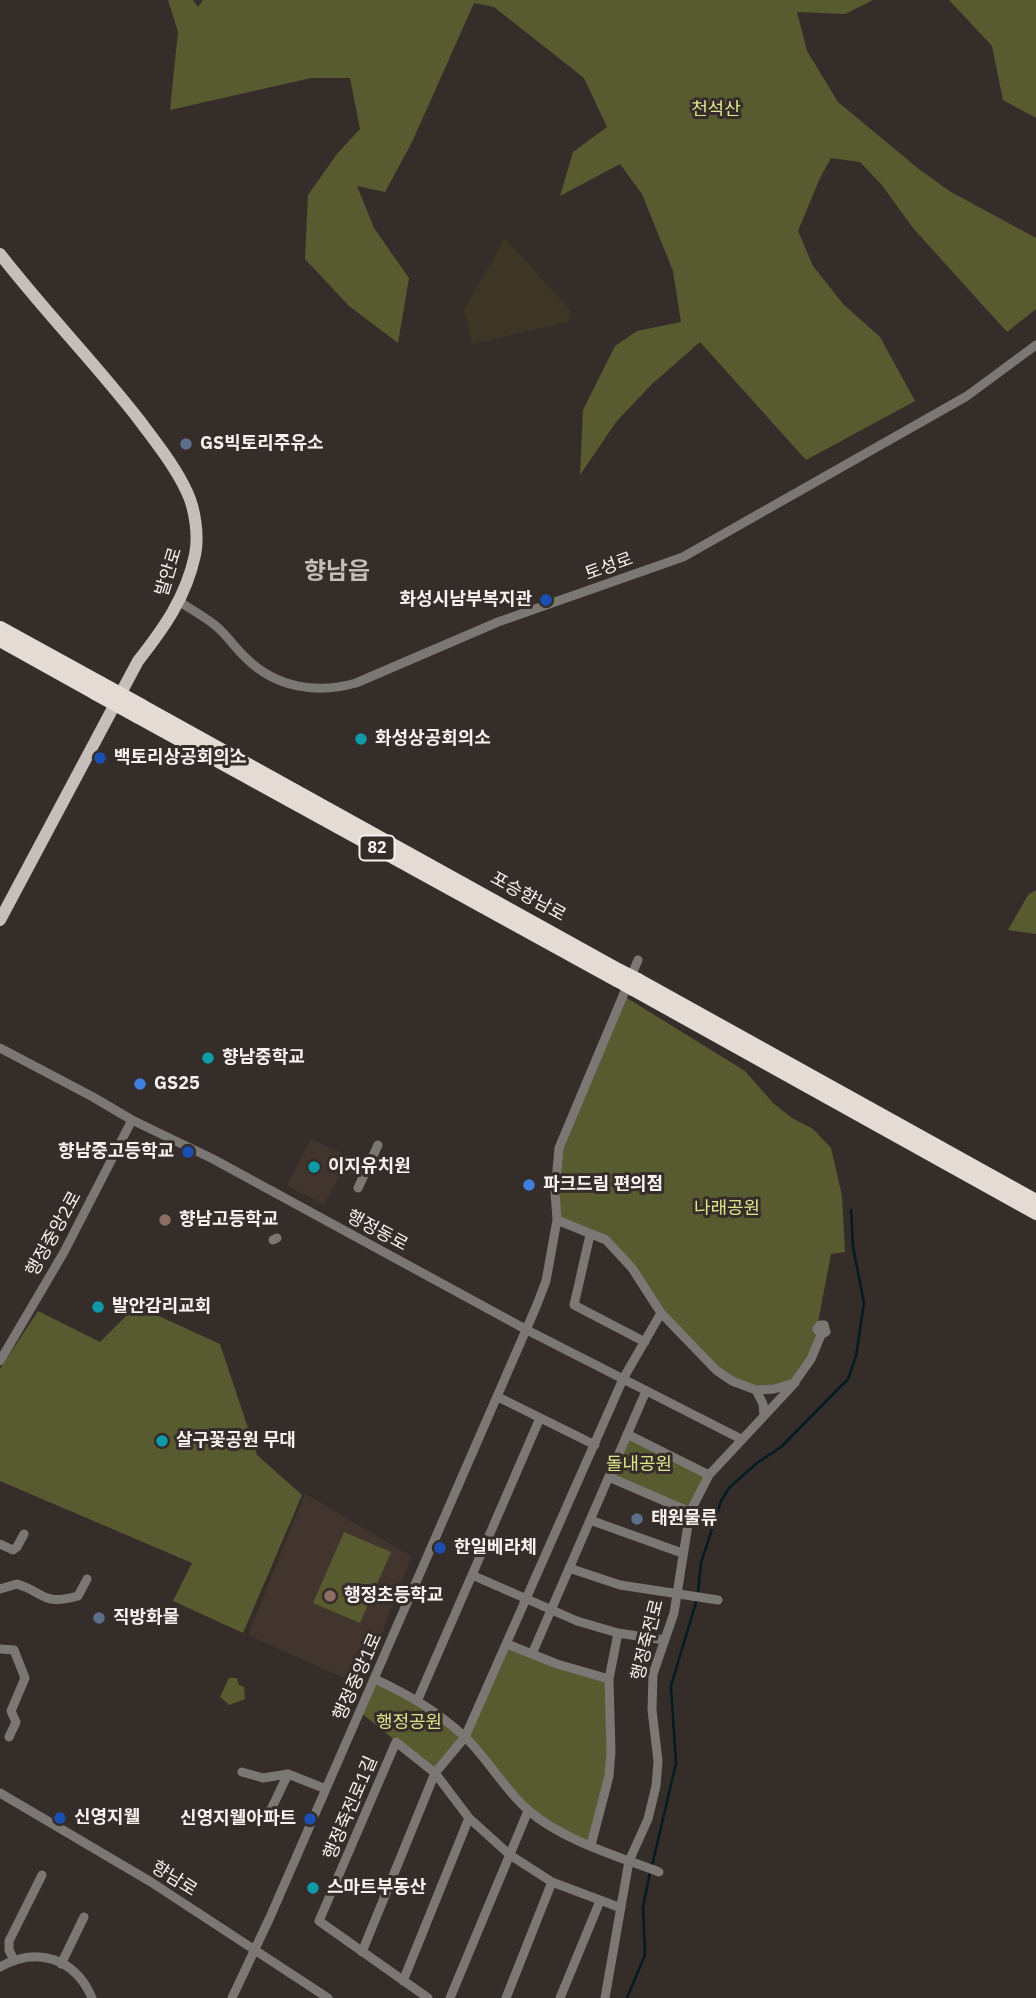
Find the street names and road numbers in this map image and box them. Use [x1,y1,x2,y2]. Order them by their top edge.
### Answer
street label: 발안로 [151,545,187,599]
street label: 토성로 [582,548,636,586]
road number: 82 [360,835,394,860]
street label: 포승향남로 [487,867,569,927]
street label: 행정중앙2로 [22,1188,86,1280]
street label: 행정동로 [343,1206,411,1256]
street label: 행정죽전로 [628,1597,668,1683]
street label: 행정중앙1로 [329,1630,387,1724]
street label: 행정죽전로1길 [320,1753,382,1863]
street label: 향남로 [147,1857,201,1901]

